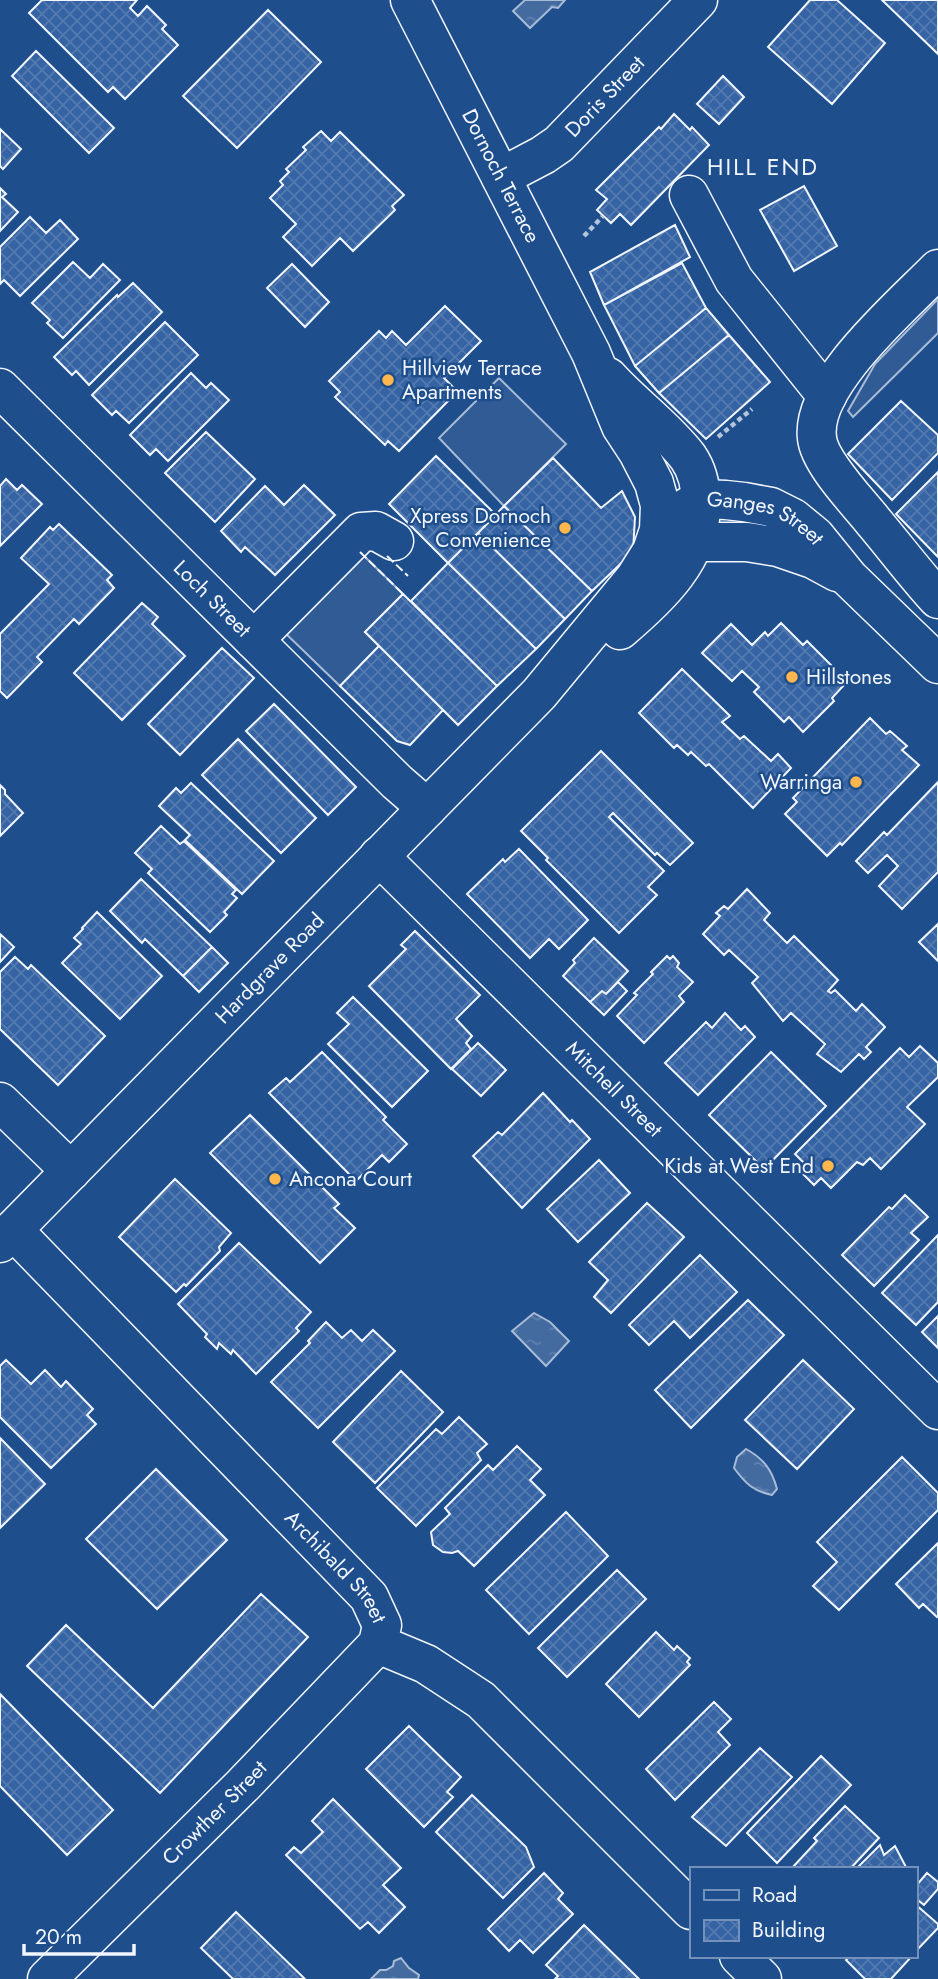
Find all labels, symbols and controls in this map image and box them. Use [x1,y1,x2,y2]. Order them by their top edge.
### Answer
street label: Doris Street [558,49,652,144]
street label: Dornoch Terrace [454,104,548,248]
district label: HILL END [707,150,819,184]
place label: Hillview Terrace Apartments [402,353,542,407]
marker: Hillview Terrace Apartments [380,372,396,388]
street label: Ganges Street [706,484,831,551]
place label: Xpress Dornoch Convenience [410,501,551,555]
marker: Xpress Dornoch Convenience [557,520,573,536]
street label: Loch Street [167,553,258,644]
place label: Hillstones [806,662,891,692]
marker: Hillstones [784,669,800,685]
place label: Warringa [760,767,842,797]
marker: Warringa [848,774,864,790]
street label: Hardgrave Road [208,906,331,1030]
street label: Mitchell Street [559,1034,669,1144]
place label: Kids at West End [664,1151,814,1181]
marker: Kids at West End [820,1158,836,1174]
place label: Ancona Court [289,1164,412,1194]
marker: Ancona Court [267,1171,283,1187]
street label: Archibald Street [278,1504,394,1628]
street label: Crowther Street [155,1754,274,1872]
legend [690,1867,917,1958]
text: Road [752,1880,797,1910]
scale bar [24,1912,135,1956]
text: Building [752,1915,825,1945]
text: 20 m [35,1922,82,1952]

